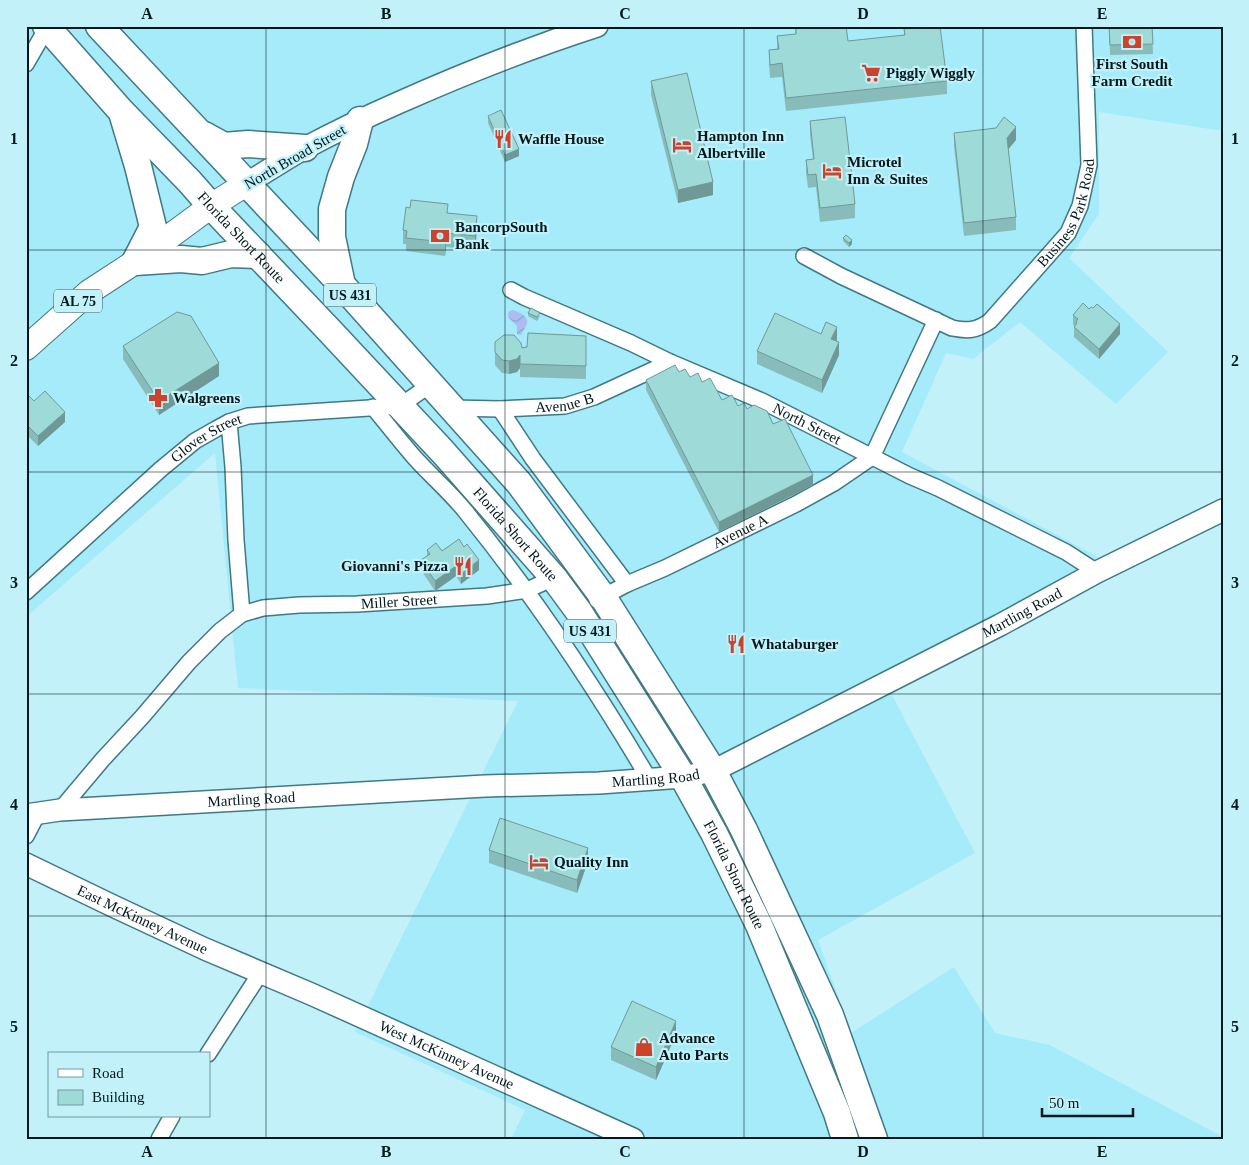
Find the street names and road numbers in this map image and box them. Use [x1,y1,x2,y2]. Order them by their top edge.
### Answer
street label: North Broad Street [242,121,349,192]
street label: Business Park Road [1034,158,1097,270]
street label: Florida Short Route [195,189,288,287]
road number: US 431 [324,284,376,306]
road number: AL 75 [54,290,102,312]
street label: Avenue B [535,390,596,415]
street label: North Street [770,400,844,448]
street label: Glover Street [168,410,244,466]
street label: Florida Short Route [470,484,561,585]
street label: Avenue A [710,511,771,551]
street label: Martling Road [980,585,1065,641]
street label: Miller Street [360,591,438,612]
road number: US 431 [564,620,616,642]
street label: Martling Road [611,766,701,790]
street label: Martling Road [207,789,296,810]
street label: Florida Short Route [701,818,768,932]
street label: East McKinney Avenue [75,882,210,957]
street label: West McKinney Avenue [377,1018,517,1092]

